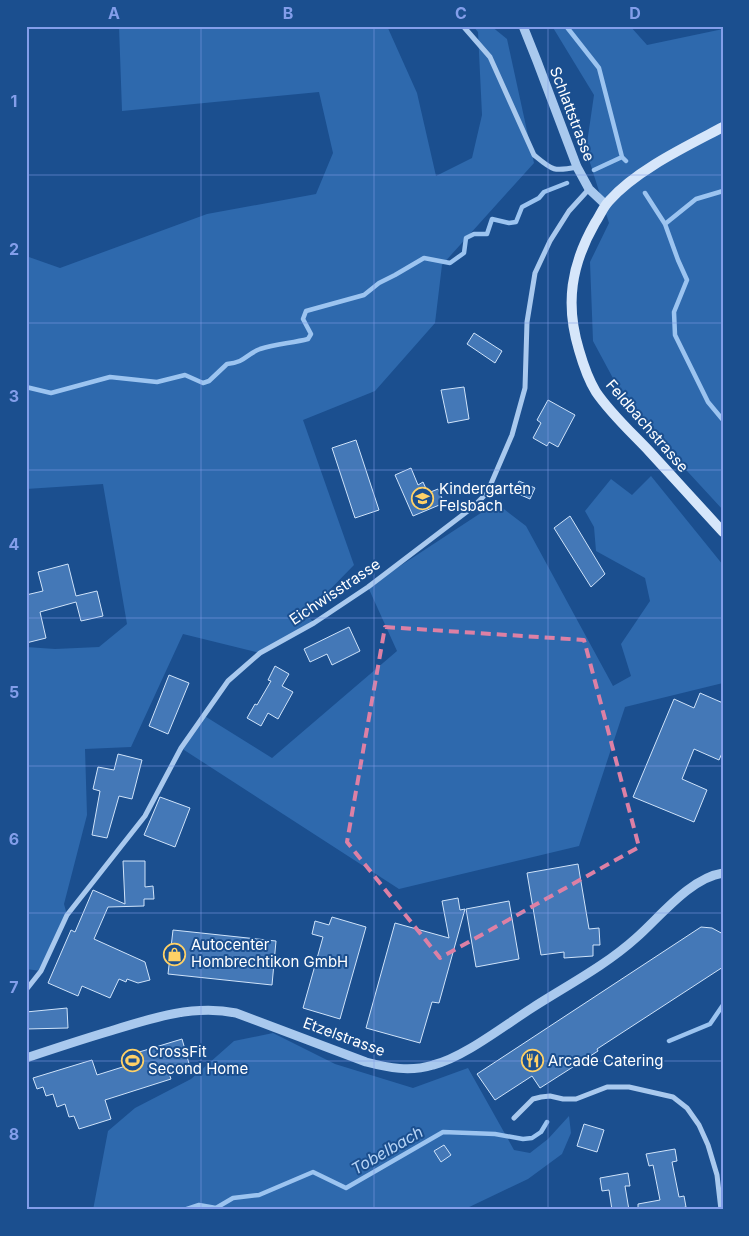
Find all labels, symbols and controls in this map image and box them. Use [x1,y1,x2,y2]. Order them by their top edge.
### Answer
text: A [108,3,120,23]
text: B [283,3,293,23]
text: C [455,3,467,23]
text: D [629,3,641,23]
street label: Schlattstrasse [546,64,599,164]
text: 1 [11,91,17,111]
text: 2 [9,239,19,259]
street label: Feldbachstrasse [602,375,693,476]
text: 3 [9,386,19,406]
place label: Kindergarten Felsbach [439,479,531,515]
school or university icon: Kindergarten Felsbach [411,486,435,510]
text: 4 [9,534,20,554]
street label: Eichwisstrasse [286,554,384,629]
text: 5 [9,682,19,702]
text: 6 [9,829,19,849]
place label: Autocenter Hombrechtikon GmbH [191,935,348,971]
shop icon: Autocenter Hombrechtikon GmbH [163,942,187,966]
text: 7 [9,977,19,997]
street label: Etzelstrasse [301,1013,388,1060]
place label: CrossFit Second Home [148,1042,248,1078]
sports icon: CrossFit Second Home [120,1049,144,1073]
restaurant icon: Arcade Catering [520,1049,544,1073]
place label: Arcade Catering [548,1051,664,1070]
water label: Tobelbach [347,1121,427,1179]
text: 8 [9,1124,19,1144]

